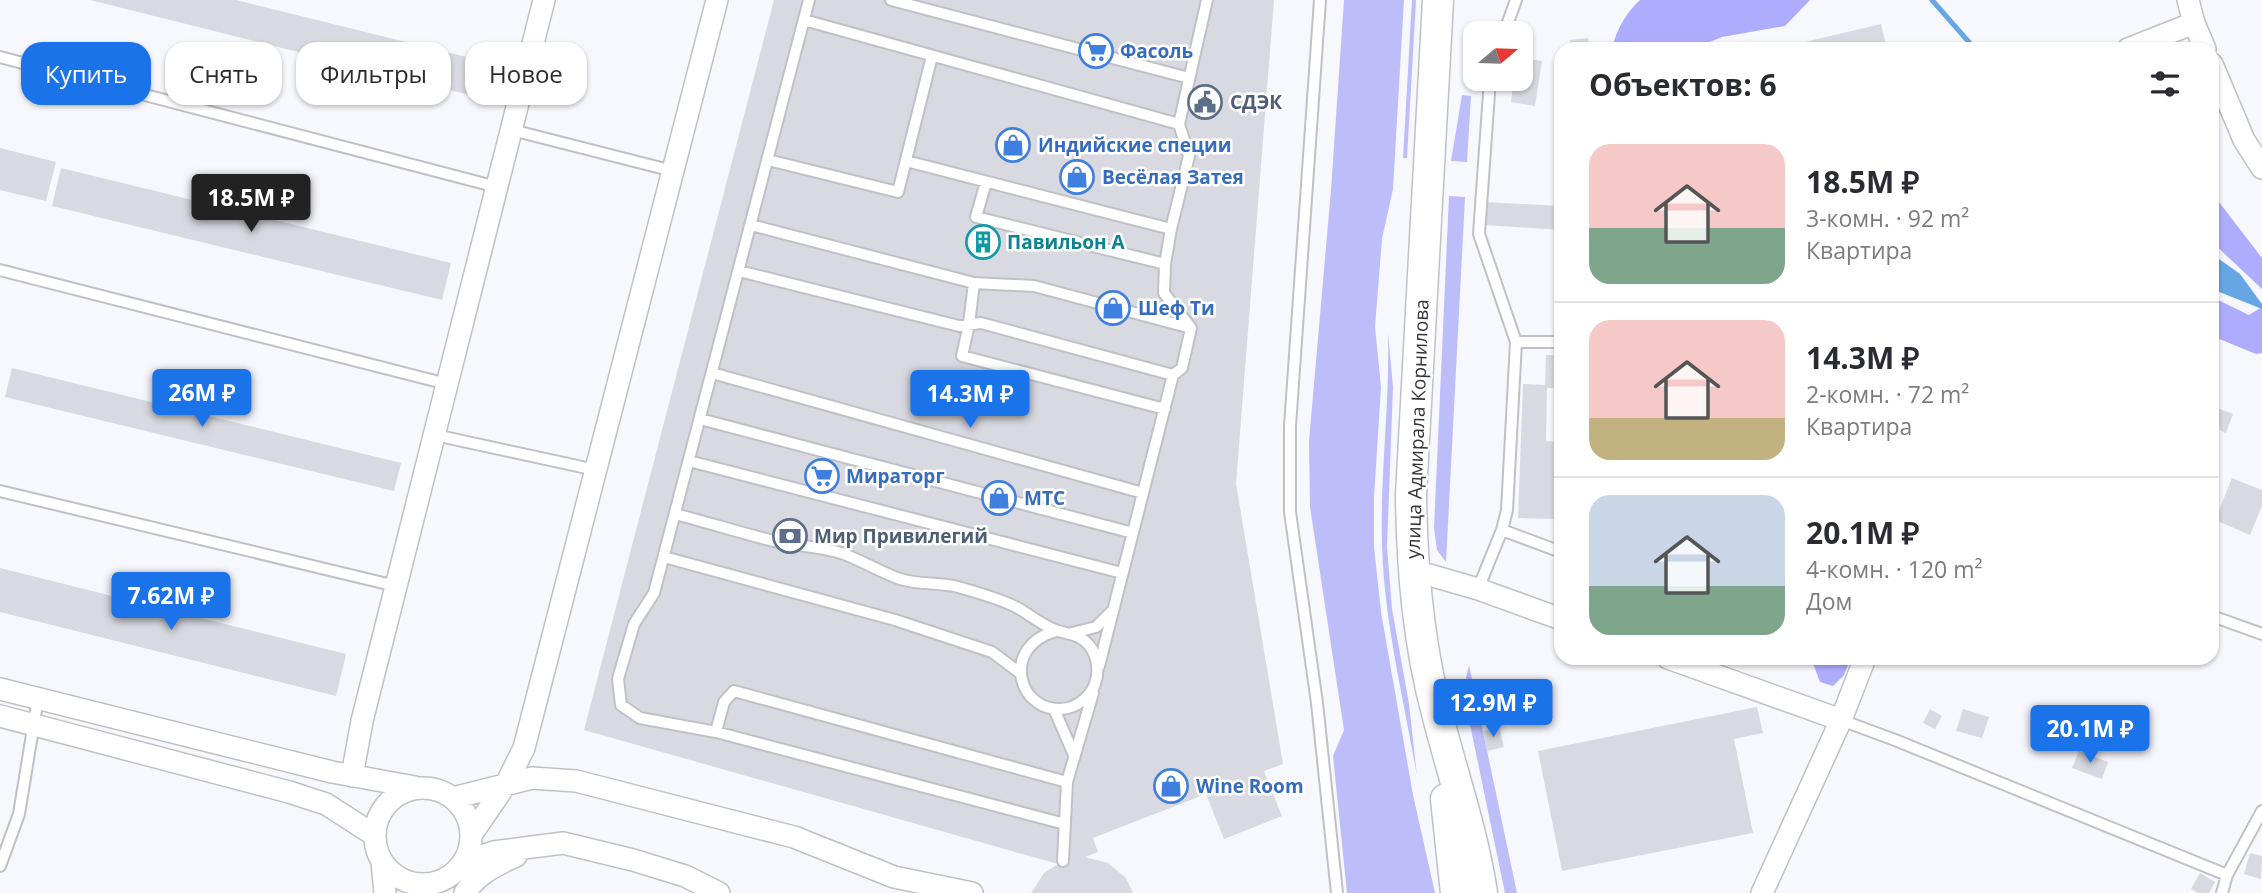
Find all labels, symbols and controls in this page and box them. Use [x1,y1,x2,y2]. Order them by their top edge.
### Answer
north arrow [1463,21,1533,91]
map controls [1463,21,1533,91]
supermarket icon: Фасоль [1077,32,1115,70]
place label: Фасоль [1120,38,1193,64]
chip: Купить [21,42,151,105]
chip: Снять [165,42,282,105]
chip: Фильтры [296,42,451,105]
chip: Новое [465,42,587,105]
text: Объектов: 6 [1589,64,1777,105]
icon: filters [2146,65,2184,103]
public building icon: СДЭК [1186,83,1224,121]
place label: СДЭК [1230,89,1282,115]
shop icon: Индийские специи [994,126,1032,164]
place label: Индийские специи [1038,132,1231,158]
shop icon: Весёлая Затея [1058,158,1096,196]
text: 18.5M ₽ [1806,161,1920,202]
place label: Весёлая Затея [1102,164,1244,190]
icon: home [1645,172,1729,256]
pin: 18.5M ₽ [186,174,316,234]
text: 18.5M ₽ [207,181,295,213]
text: 3-комн. · 92 m² [1806,202,1969,234]
building icon: Павильон А [964,223,1002,261]
place label: Павильон А [1007,229,1125,255]
text: Квартира [1806,234,1912,266]
shop icon: Шеф Ти [1094,289,1132,327]
place label: Шеф Ти [1138,295,1215,321]
street label: улица Адмирала Корнилова [1399,299,1435,559]
text: 14.3M ₽ [1806,337,1920,378]
icon: home [1645,348,1729,432]
pin: 26M ₽ [153,370,251,429]
pin: 14.3M ₽ [905,370,1035,430]
text: 26M ₽ [168,376,236,408]
text: 14.3M ₽ [926,377,1014,409]
text: 2-комн. · 72 m² [1806,378,1969,410]
text: Квартира [1806,410,1912,442]
supermarket icon: Мираторг [803,457,841,495]
place label: Мираторг [846,463,944,489]
shop icon: МТС [980,479,1018,517]
place label: МТС [1024,485,1065,511]
text: 20.1M ₽ [1806,512,1920,553]
bank icon: Мир Привилегий [771,517,809,555]
place label: Мир Привилегий [814,523,988,549]
icon: home [1645,523,1729,607]
text: 4-комн. · 120 m² [1806,553,1982,585]
pin: 7.62M ₽ [106,572,236,632]
text: 7.62M ₽ [127,579,215,611]
text: Дом [1806,585,1852,617]
pin: 12.9M ₽ [1428,680,1558,739]
text: 12.9M ₽ [1449,686,1537,718]
pin: 20.1M ₽ [2025,706,2155,765]
text: 20.1M ₽ [2046,712,2134,744]
shop icon: Wine Room [1152,767,1190,805]
place label: Wine Room [1196,773,1304,799]

